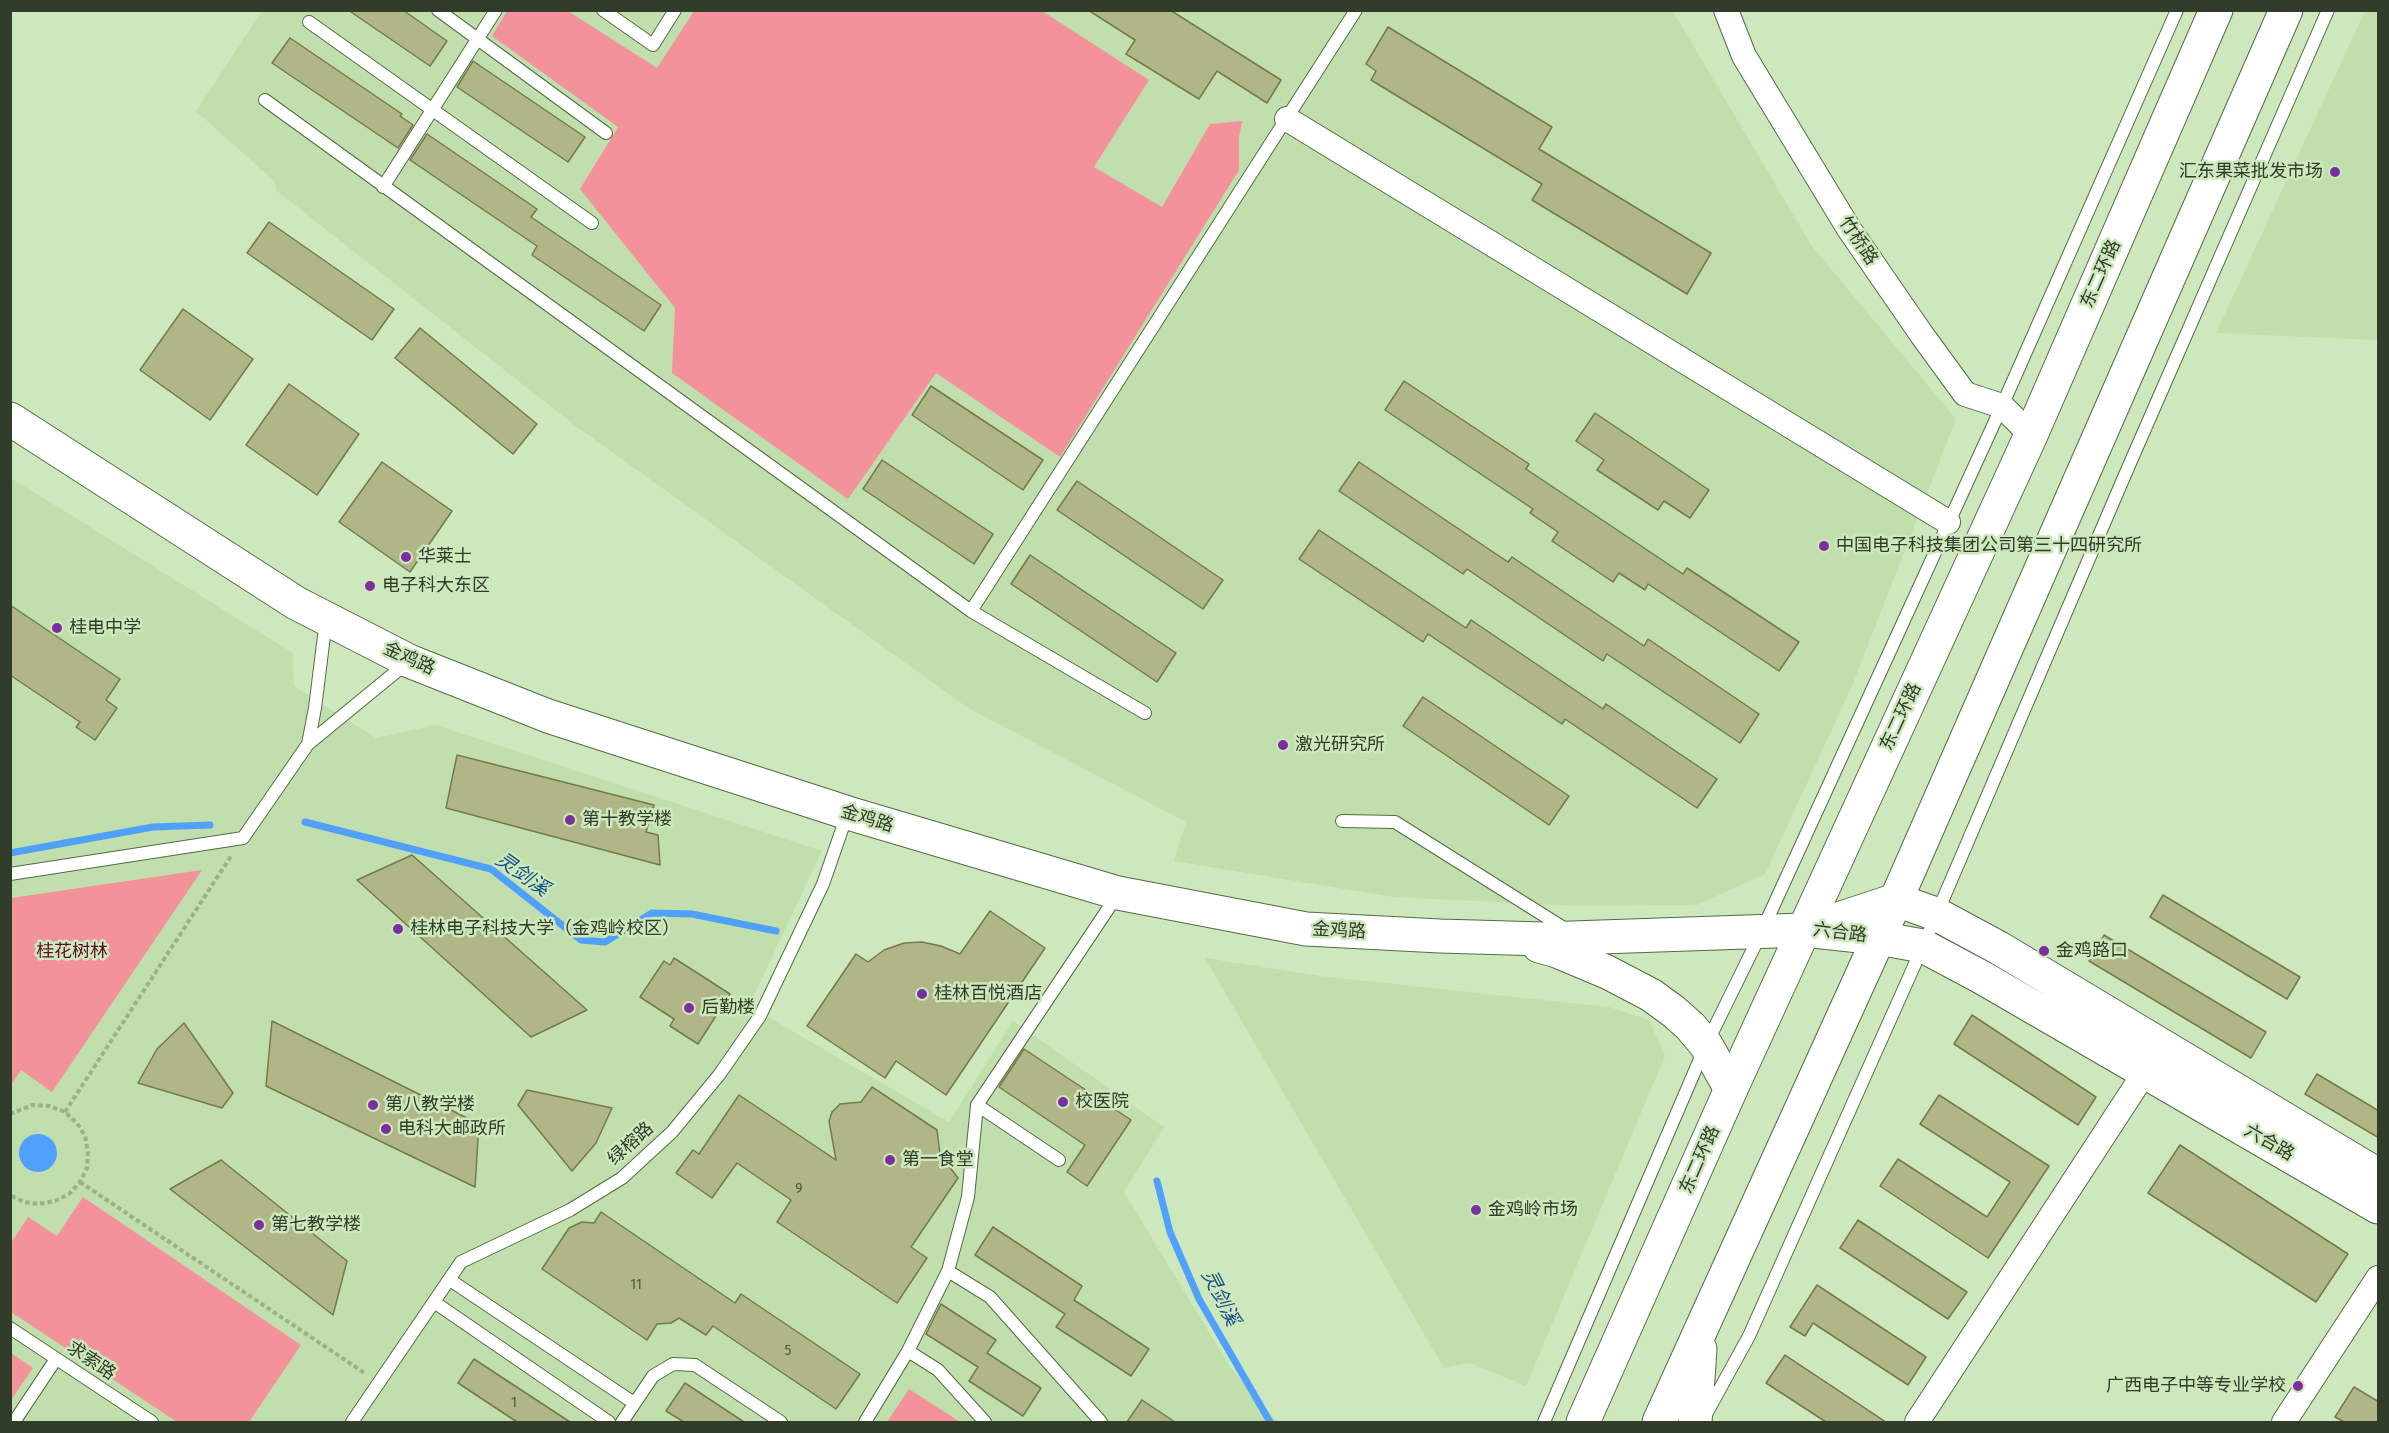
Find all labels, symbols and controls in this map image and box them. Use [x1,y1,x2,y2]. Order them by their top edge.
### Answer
place label: 汇东果菜批发市场 [2179,161,2323,183]
marker: 汇东果菜批发市场 [2328,165,2342,179]
street label: 竹桥路 [1834,213,1882,269]
street label: 东二环路 [2076,237,2126,311]
place label: 中国电子科技集团公司第三十四研究所 [1836,535,2142,557]
marker: 中国电子科技集团公司第三十四研究所 [1817,539,1831,553]
place label: 华莱士 [418,546,472,568]
marker: 华莱士 [399,550,413,564]
place label: 电子科大东区 [382,575,490,597]
marker: 电子科大东区 [363,579,377,593]
place label: 桂电中学 [69,617,141,639]
marker: 桂电中学 [50,621,64,635]
street label: 金鸡路 [380,638,438,680]
street label: 东二环路 [1876,680,1926,754]
place label: 激光研究所 [1295,734,1385,756]
marker: 激光研究所 [1276,738,1290,752]
street label: 金鸡路 [838,801,896,837]
place label: 第十教学楼 [582,809,672,831]
marker: 第十教学楼 [563,813,577,827]
water label: 灵剑溪 [491,848,553,902]
place label: 桂林电子科技大学（金鸡岭校区） [410,918,680,940]
street label: 金鸡路 [1311,919,1367,943]
street label: 六合路 [1812,919,1868,947]
marker: 桂林电子科技大学（金鸡岭校区） [391,922,405,936]
place label: 金鸡路口 [2056,940,2128,962]
park label: 桂花树林 [36,941,108,963]
marker: 金鸡路口 [2037,944,2051,958]
place label: 桂林百悦酒店 [934,983,1042,1005]
marker: 桂林百悦酒店 [915,987,929,1001]
place label: 后勤楼 [701,997,755,1019]
marker: 后勤楼 [682,1001,696,1015]
place label: 校医院 [1075,1091,1129,1113]
place label: 第八教学楼 [385,1094,475,1116]
marker: 校医院 [1056,1095,1070,1109]
marker: 第八教学楼 [366,1098,380,1112]
place label: 电科大邮政所 [398,1118,506,1140]
street label: 绿榕路 [604,1118,658,1170]
street label: 六合路 [2240,1120,2298,1166]
marker: 电科大邮政所 [379,1122,393,1136]
street label: 东二环路 [1675,1123,1725,1197]
place label: 第一食堂 [902,1149,974,1171]
marker: 第一食堂 [883,1153,897,1167]
house number: 9 [795,1180,803,1198]
place label: 金鸡岭市场 [1488,1199,1578,1221]
marker: 金鸡岭市场 [1469,1203,1483,1217]
place label: 第七教学楼 [271,1214,361,1236]
marker: 第七教学楼 [252,1218,266,1232]
water label: 灵剑溪 [1196,1266,1244,1330]
house number: 11 [630,1276,642,1294]
street label: 求索路 [63,1337,119,1385]
house number: 5 [785,1342,791,1360]
place label: 广西电子中等专业学校 [2106,1375,2286,1397]
marker: 广西电子中等专业学校 [2291,1379,2305,1393]
house number: 1 [511,1394,517,1412]

